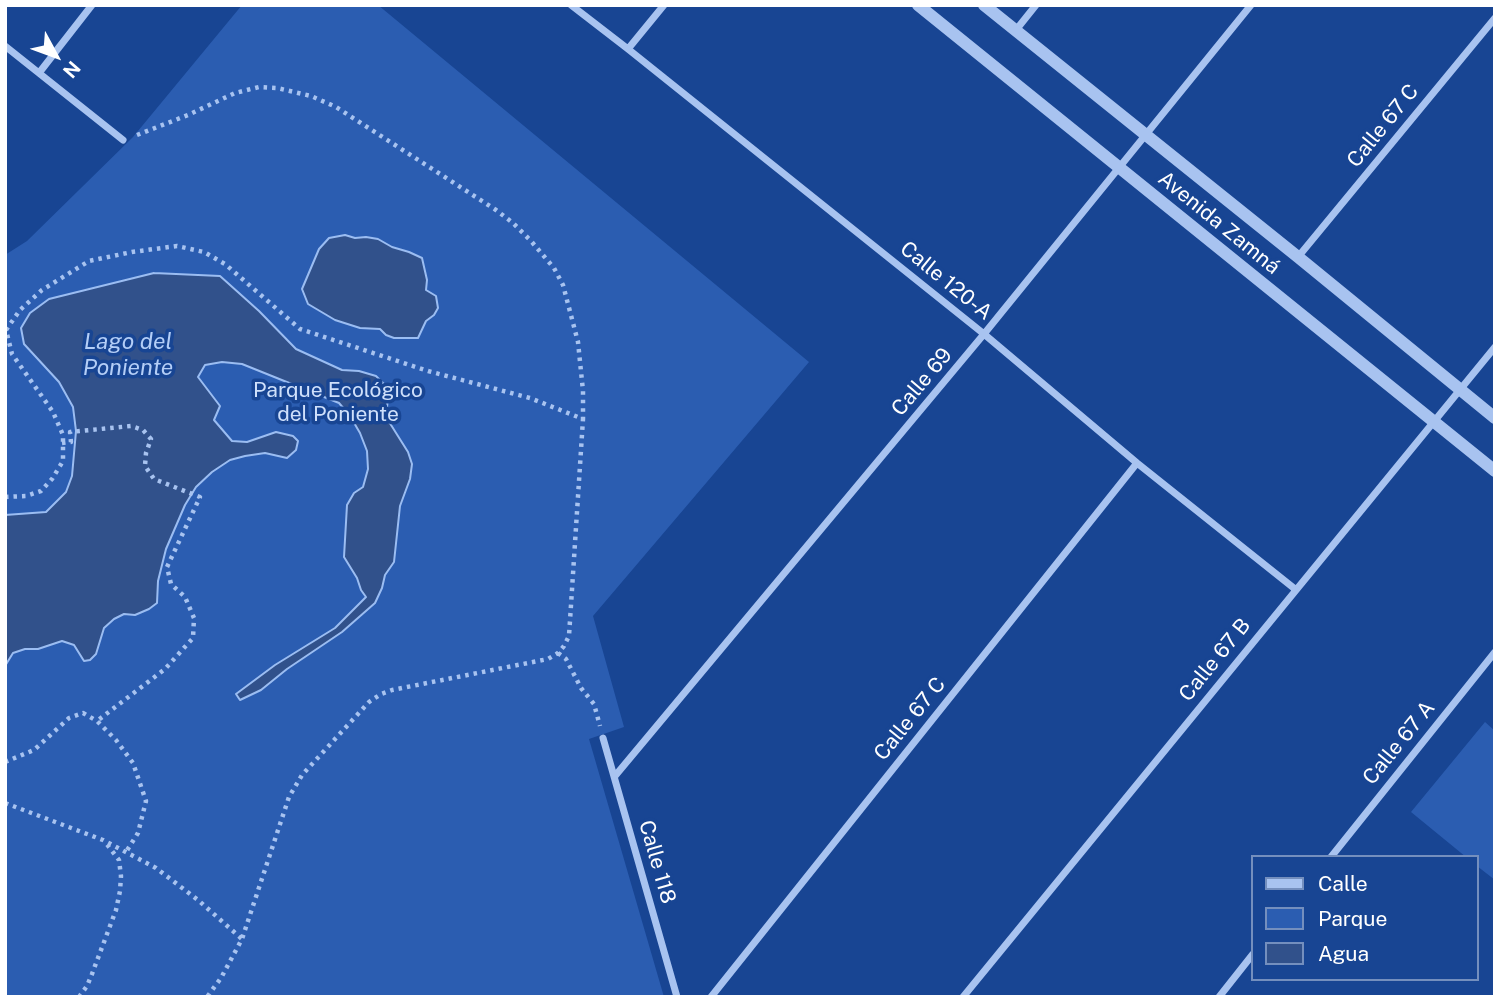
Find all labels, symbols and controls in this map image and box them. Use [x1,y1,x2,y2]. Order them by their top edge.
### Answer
north arrow [21,21,91,91]
text: N [59,57,85,83]
street label: Calle 67 C [1342,79,1424,173]
street label: Avenida Zamná [1153,166,1285,280]
street label: Calle 120-A [895,236,997,326]
water label: Lago del Poniente [83,328,173,382]
street label: Calle 69 [886,343,958,421]
park label: Parque Ecológico del Poniente [253,378,423,428]
street label: Calle 67 B [1174,613,1256,707]
street label: Calle 67 C [869,672,951,766]
street label: Calle 67 A [1358,696,1440,790]
street label: Calle 118 [633,817,681,907]
legend [1252,855,1479,981]
text: Calle [1318,871,1368,896]
text: Parque [1318,906,1387,931]
text: Agua [1318,941,1369,966]

